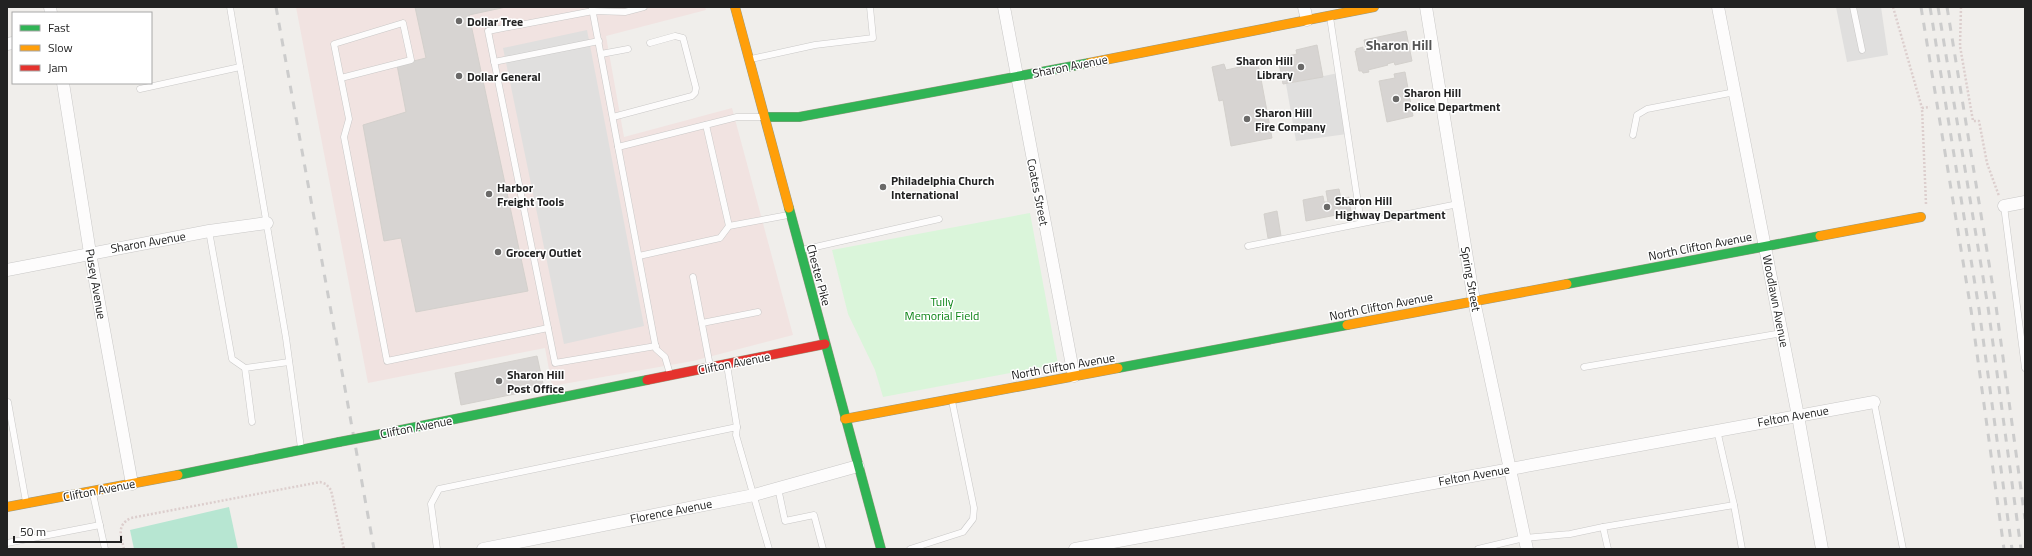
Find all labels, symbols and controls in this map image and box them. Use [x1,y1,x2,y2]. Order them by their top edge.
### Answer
legend [12,12,152,84]
place label: Dollar Tree [467,12,523,31]
marker: Dollar Tree [454,16,464,26]
text: Fast [48,18,71,37]
district label: Sharon Hill [1366,34,1432,55]
text: Slow [48,38,73,57]
street label: Sharon Avenue [1031,49,1109,83]
place label: Sharon Hill Library [1236,51,1293,84]
text: Jam [48,58,68,77]
marker: Sharon Hill Library [1296,62,1306,72]
place label: Dollar General [467,67,541,86]
marker: Dollar General [454,71,464,81]
place label: Sharon Hill Police Department [1404,83,1501,116]
marker: Sharon Hill Police Department [1391,94,1401,104]
place label: Sharon Hill Fire Company [1255,103,1326,136]
marker: Sharon Hill Fire Company [1242,114,1252,124]
street label: Coates Street [1022,157,1054,228]
place label: Philadelphia Church International [891,171,994,204]
place label: Harbor Freight Tools [497,178,564,211]
marker: Philadelphia Church International [878,182,888,192]
marker: Harbor Freight Tools [484,189,494,199]
place label: Sharon Hill Highway Department [1335,191,1446,224]
marker: Sharon Hill Highway Department [1322,202,1332,212]
street label: Sharon Avenue [109,226,187,258]
street label: North Clifton Avenue [1647,227,1753,265]
street label: Chester Pike [802,242,836,308]
place label: Grocery Outlet [506,243,582,262]
street label: Spring Street [1456,245,1486,314]
street label: Pusey Avenue [80,247,112,321]
marker: Grocery Outlet [493,247,503,257]
street label: Woodlawn Avenue [1758,253,1794,349]
street label: North Clifton Avenue [1328,287,1434,325]
park label: Tully Memorial Field [905,292,979,325]
street label: Clifton Avenue [696,347,772,379]
street label: North Clifton Avenue [1010,348,1116,384]
place label: Sharon Hill Post Office [507,365,564,398]
marker: Sharon Hill Post Office [494,376,504,386]
street label: Felton Avenue [1756,400,1830,432]
street label: Clifton Avenue [378,411,454,443]
street label: Felton Avenue [1437,459,1511,491]
street label: Clifton Avenue [61,474,137,506]
street label: Florence Avenue [628,494,714,528]
scale bar [14,518,121,544]
text: 50 m [20,522,46,541]

